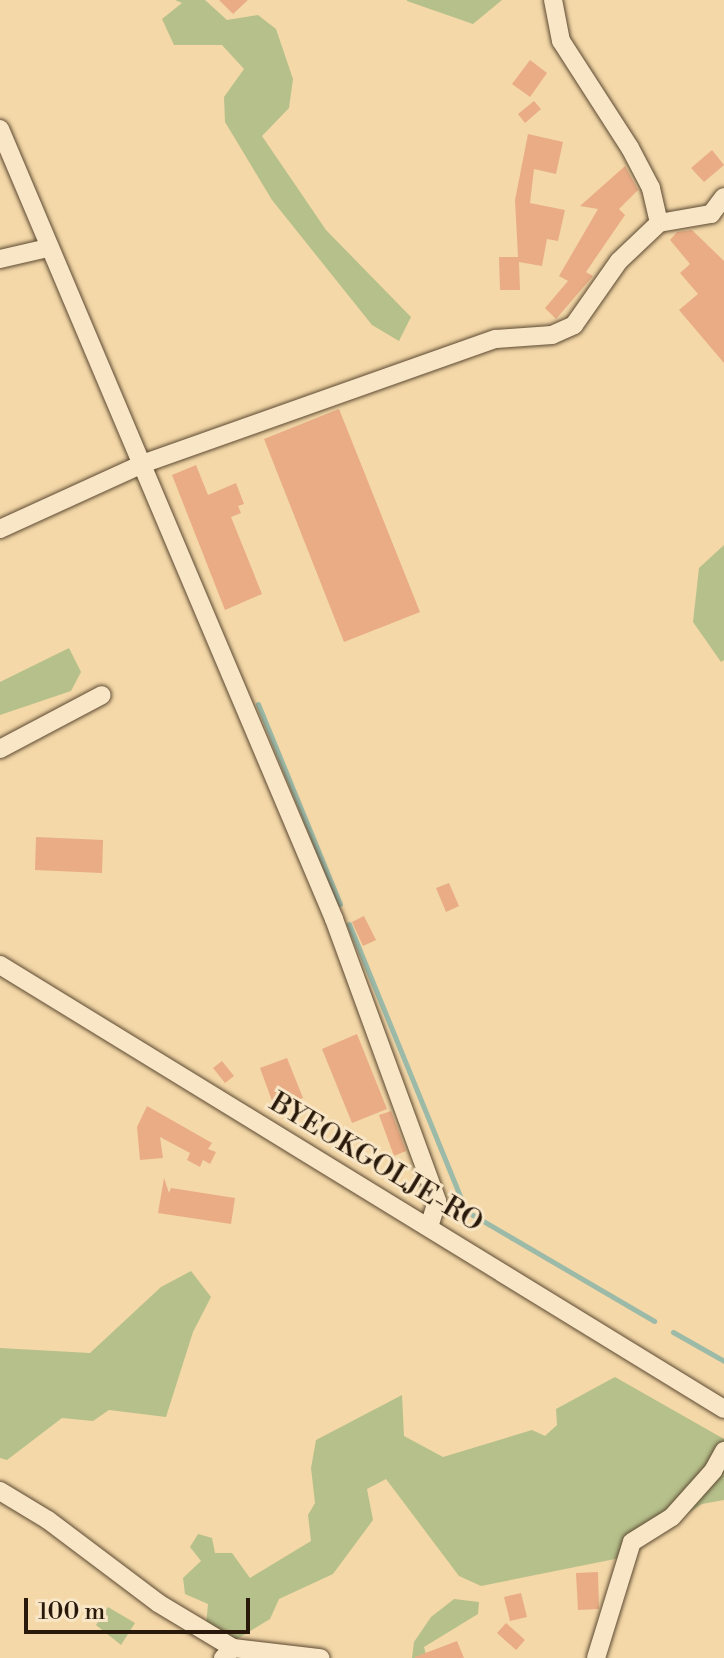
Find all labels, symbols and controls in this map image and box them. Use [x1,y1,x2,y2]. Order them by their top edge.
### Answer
street label: BYEOKGOLJE-RO [263,1086,489,1240]
scale bar [28,1582,254,1632]
text: 100 m [38,1597,105,1627]

